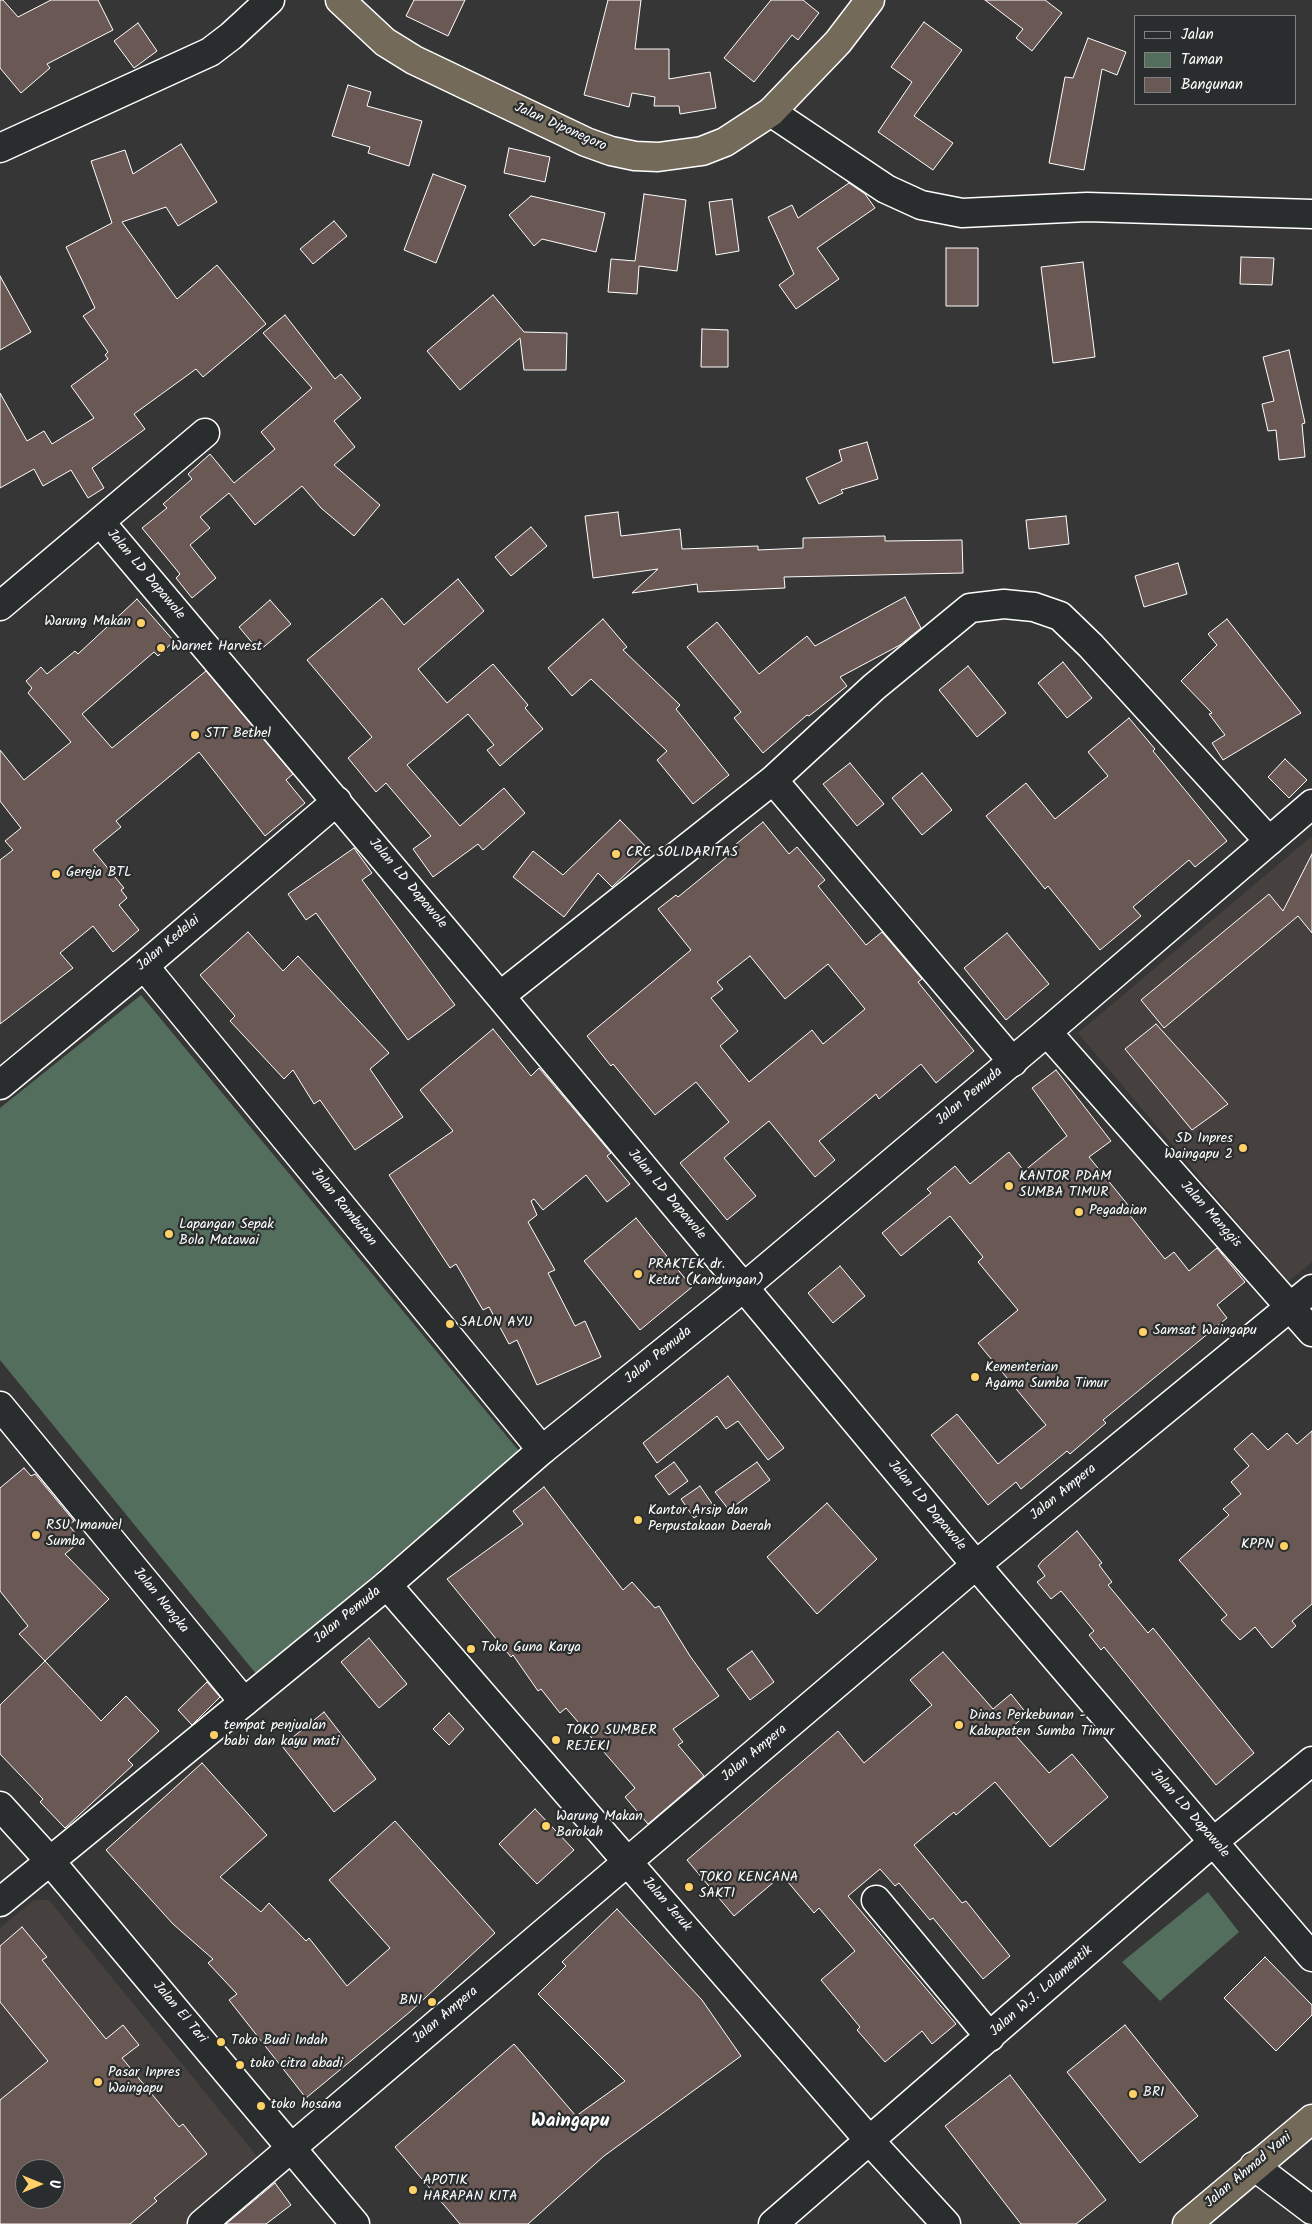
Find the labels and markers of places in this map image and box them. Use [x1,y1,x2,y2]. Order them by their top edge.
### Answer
place label: Warung Makan [44,615,131,631]
marker: Warung Makan [135,617,147,629]
place label: Warnet Harvest [171,640,262,656]
marker: Warnet Harvest [155,642,167,654]
place label: STT Bethel [205,727,271,743]
marker: STT Bethel [189,729,201,741]
place label: CRC SOLIDARITAS [626,846,738,862]
marker: CRC SOLIDARITAS [610,848,622,860]
place label: Gereja BTL [66,866,132,882]
marker: Gereja BTL [50,868,62,880]
place label: SD Inpres Waingapu 2 [1164,1132,1233,1164]
marker: SD Inpres Waingapu 2 [1237,1142,1249,1154]
place label: KANTOR PDAM SUMBA TIMUR [1019,1170,1111,1202]
marker: KANTOR PDAM SUMBA TIMUR [1003,1180,1015,1192]
place label: Pegadaian [1089,1204,1147,1220]
marker: Pegadaian [1073,1206,1085,1218]
place label: Lapangan Sepak Bola Matawai [179,1218,274,1250]
marker: Lapangan Sepak Bola Matawai [163,1228,175,1240]
place label: PRAKTEK dr. Ketut (Kandungan) [648,1258,764,1290]
marker: PRAKTEK dr. Ketut (Kandungan) [632,1268,644,1280]
place label: SALON AYU [460,1316,532,1332]
marker: SALON AYU [444,1318,456,1330]
place label: Samsat Waingapu [1153,1324,1257,1340]
marker: Samsat Waingapu [1137,1326,1149,1338]
place label: Kementerian Agama Sumba Timur [985,1361,1108,1394]
marker: Kementerian Agama Sumba Timur [969,1371,981,1383]
place label: Kantor Arsip dan Perpustakaan Daerah [648,1504,771,1536]
marker: Kantor Arsip dan Perpustakaan Daerah [632,1514,644,1526]
place label: RSU Imanuel Sumba [46,1519,122,1551]
marker: RSU Imanuel Sumba [30,1529,42,1541]
place label: KPPN [1241,1538,1274,1554]
marker: KPPN [1278,1540,1290,1552]
place label: Toko Guna Karya [481,1641,581,1657]
marker: Toko Guna Karya [465,1643,477,1655]
place label: Dinas Perkebunan - Kabupaten Sumba Timur [969,1709,1114,1741]
place label: tempat penjualan babi dan kayu mati [224,1719,339,1751]
marker: Dinas Perkebunan - Kabupaten Sumba Timur [953,1719,965,1731]
place label: TOKO SUMBER REJEKI [566,1724,657,1756]
marker: tempat penjualan babi dan kayu mati [208,1729,220,1741]
marker: TOKO SUMBER REJEKI [550,1734,562,1746]
place label: Warung Makan Barokah [556,1810,643,1842]
marker: Warung Makan Barokah [540,1820,552,1832]
place label: TOKO KENCANA SAKTI [699,1871,798,1904]
marker: TOKO KENCANA SAKTI [683,1881,695,1893]
place label: BNI [399,1994,422,2010]
marker: BNI [426,1996,438,2008]
place label: Toko Budi Indah [231,2034,328,2050]
marker: Toko Budi Indah [215,2036,227,2048]
place label: toko citra abadi [250,2057,343,2073]
marker: toko citra abadi [234,2059,246,2071]
place label: Pasar Inpres Waingapu [108,2066,180,2098]
marker: Pasar Inpres Waingapu [92,2076,104,2088]
place label: BRI [1143,2086,1164,2102]
marker: BRI [1127,2088,1139,2100]
place label: toko hosana [271,2098,342,2114]
marker: toko hosana [255,2100,267,2112]
place label: APOTIK HARAPAN KITA [423,2174,517,2206]
marker: APOTIK HARAPAN KITA [407,2184,419,2196]

